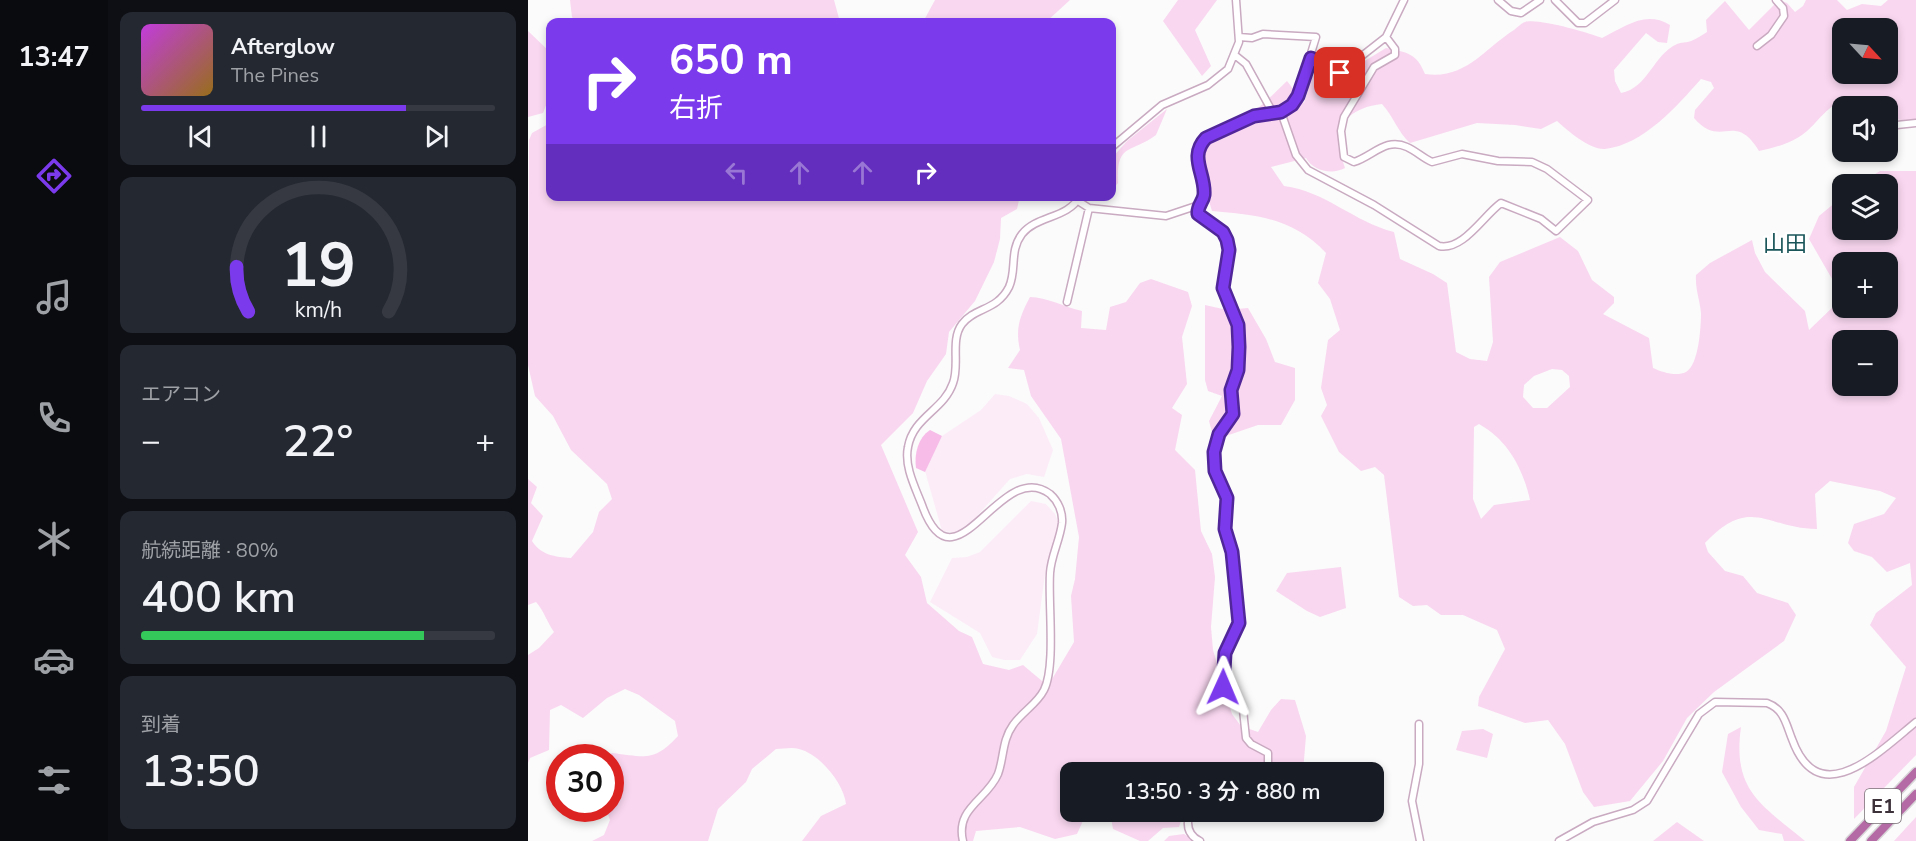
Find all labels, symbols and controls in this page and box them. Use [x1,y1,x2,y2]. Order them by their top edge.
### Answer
north arrow [1832,18,1898,84]
map controls [1832,18,1898,396]
text: Afterglow [231,32,335,62]
text: 650 m [669,32,793,89]
text: 13:47 [18,39,90,76]
icon: right [570,42,648,120]
pin [1314,47,1365,98]
icon: arrive [1323,56,1356,89]
text: The Pines [231,62,319,89]
text: 右折 [669,90,723,127]
button: sound [1832,96,1898,162]
icon: previous [184,120,217,153]
icon: pause [302,120,335,153]
icon: next [420,120,453,153]
icon: directions [33,155,75,197]
icon: left [720,156,753,189]
icon: ahead [783,156,816,189]
icon: ahead [846,156,879,189]
icon: right [909,156,942,189]
button: layers [1832,174,1898,240]
text: 19 [281,223,355,308]
district label: 山田 [1763,229,1807,259]
button: + [1832,252,1898,318]
icon: music [33,276,75,318]
text: km/h [294,296,342,326]
button: − [1832,330,1898,396]
text: エアコン [141,381,221,408]
icon: phone [33,397,75,439]
text: 22° [283,411,353,472]
text: − [141,419,161,464]
text: + [475,419,495,464]
icon: climate [33,518,75,560]
text: 航続距離 · 80% [141,537,278,564]
text: 400 km [141,567,296,628]
icon: car [33,639,75,681]
position arrow [1191,655,1255,719]
text: 到着 [141,711,181,738]
text: 13:50 [141,741,260,802]
speed limit sign: 30 [546,744,624,822]
icon: filters [33,759,75,801]
text: 13:50 · 3 分 · 880 m [1123,777,1321,807]
road number: E1 [1865,789,1901,823]

